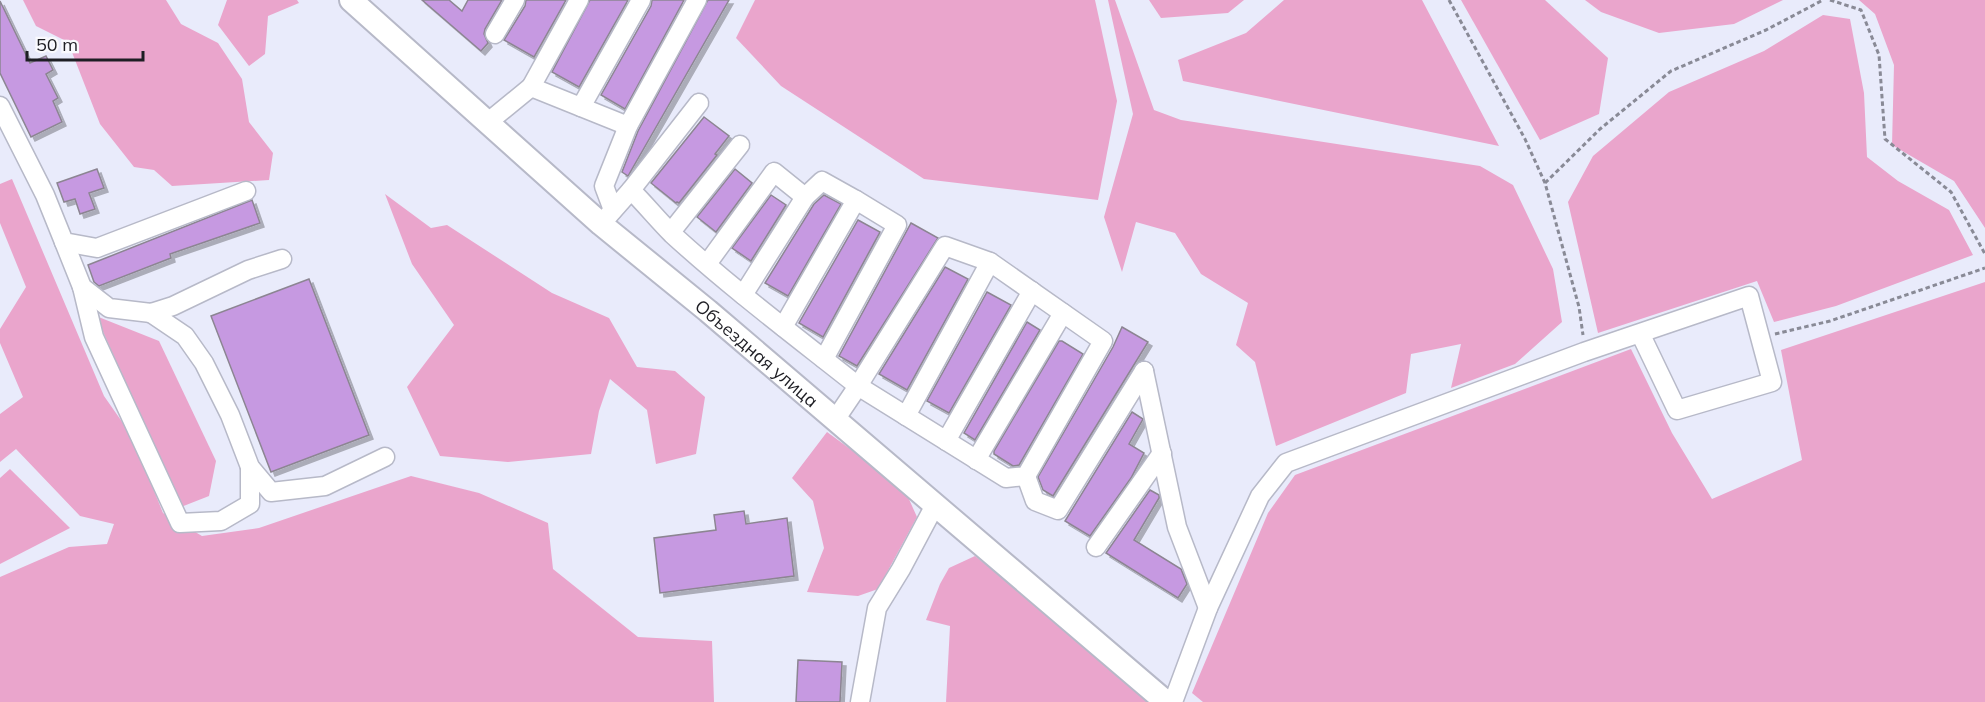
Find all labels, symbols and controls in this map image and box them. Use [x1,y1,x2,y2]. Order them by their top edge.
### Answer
scale bar [27,24,142,62]
text: 50 m [36,33,78,56]
street label: Объездная улица [691,294,823,412]

